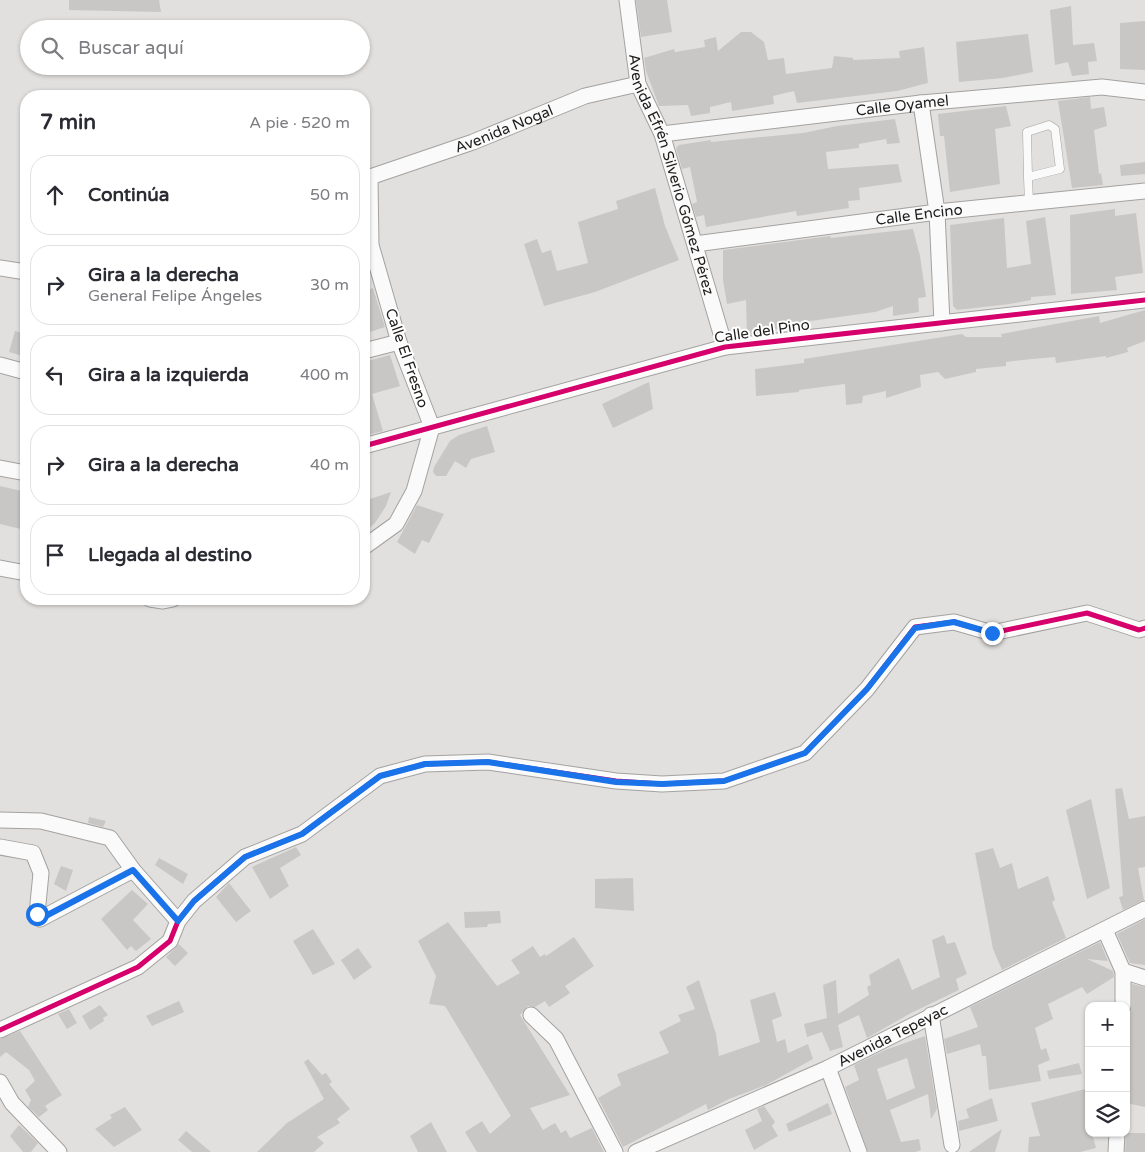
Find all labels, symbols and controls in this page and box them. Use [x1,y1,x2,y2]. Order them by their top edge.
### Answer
search box [20,20,370,75]
icon: search [38,34,66,62]
text: Buscar aquí [78,37,184,59]
street label: Avenida Efrén Silverio Gómez Pérez [625,53,718,297]
street label: Calle Oyamel [855,92,950,120]
street label: Avenida Nogal [453,101,556,157]
text: 7 min [40,110,96,135]
text: A pie · 520 m [249,113,350,133]
icon: ahead [41,181,69,209]
text: Continúa [88,184,170,206]
text: 50 m [310,185,349,205]
street label: Calle Encino [875,200,963,229]
text: Gira a la derecha [88,264,239,286]
icon: right [41,271,69,299]
text: 30 m [310,275,349,295]
text: General Felipe Ángeles [88,286,262,306]
street label: Calle El Fresno [382,306,432,410]
street label: Calle del Pino [713,315,811,347]
icon: left [41,361,69,389]
text: Gira a la izquierda [88,364,249,386]
text: 400 m [300,365,349,385]
icon: right [41,451,69,479]
text: Gira a la derecha [88,454,239,476]
text: 40 m [310,455,349,475]
icon: arrive [41,541,69,569]
text: Llegada al destino [88,544,252,566]
route end [981,622,1004,645]
route start [26,903,49,926]
street label: Avenida Tepeyac [835,1000,951,1071]
map controls [1085,1002,1130,1137]
button: + [1085,1002,1130,1047]
button: − [1085,1047,1130,1092]
button: layers [1085,1092,1130,1137]

